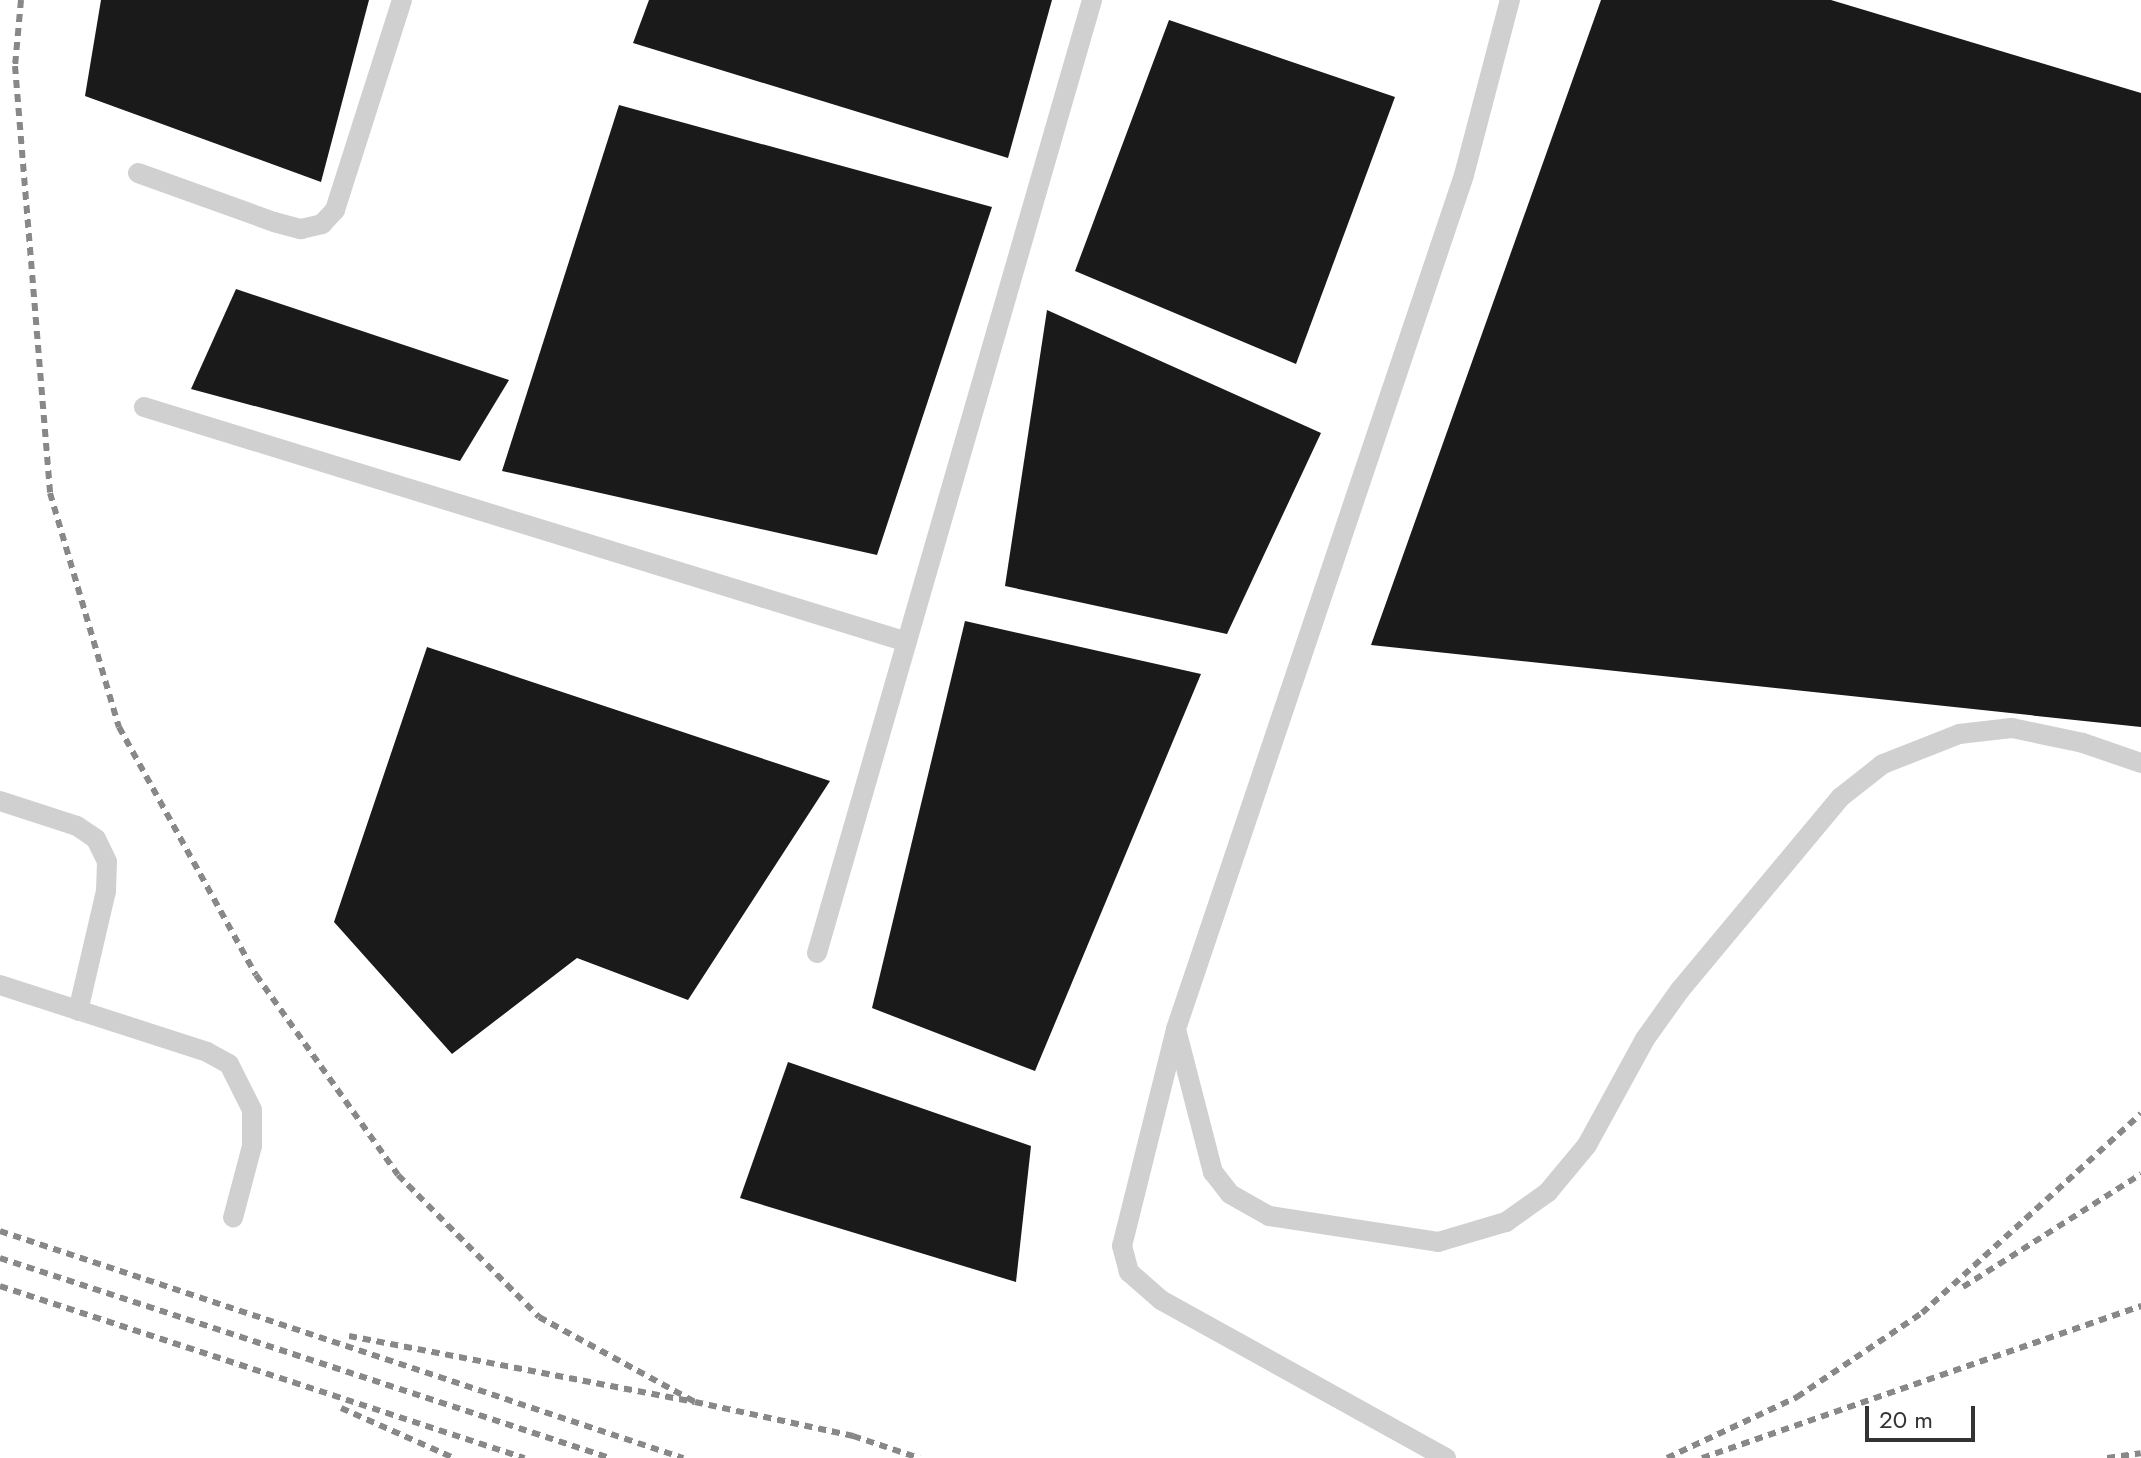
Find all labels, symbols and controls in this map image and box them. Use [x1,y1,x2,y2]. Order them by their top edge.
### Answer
scale bar [1869,1390,1979,1440]
text: 20 m [1879,1402,1933,1437]

